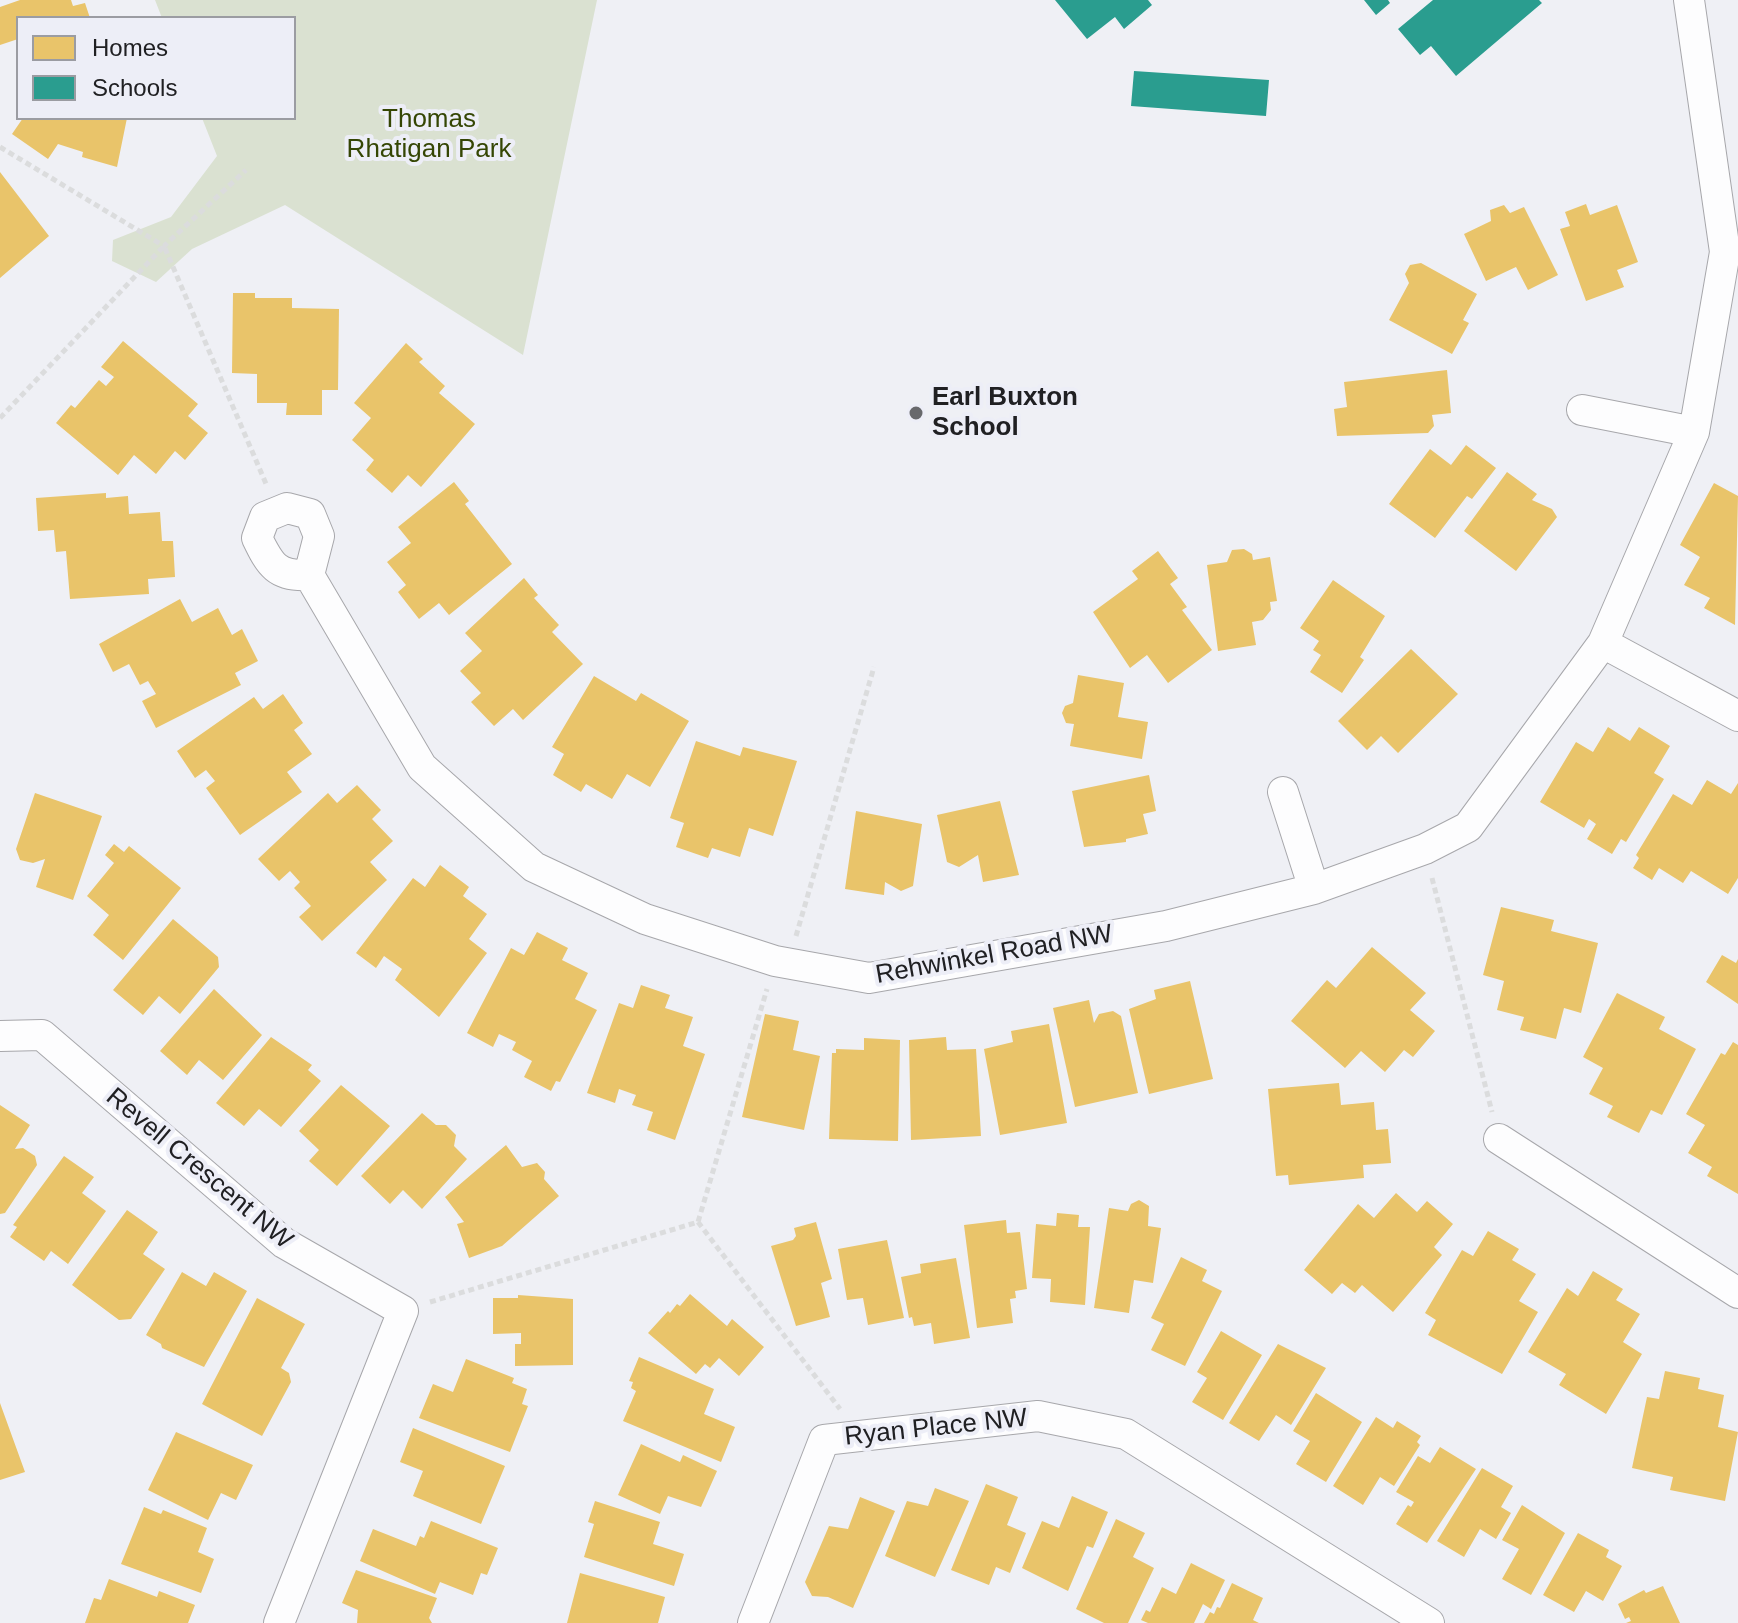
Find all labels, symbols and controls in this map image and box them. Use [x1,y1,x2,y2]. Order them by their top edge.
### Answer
legend [16,16,296,120]
text: Homes [92,34,168,61]
text: Schools [92,74,177,101]
park label: Thomas Rhatigan Park [347,104,511,166]
place label: Earl Buxton School [932,382,1078,444]
marker: Earl Buxton School [907,404,925,422]
street label: Rehwinkel Road NW [873,919,1115,991]
street label: Revell Crescent NW [99,1082,299,1256]
street label: Ryan Place NW [843,1403,1029,1453]

